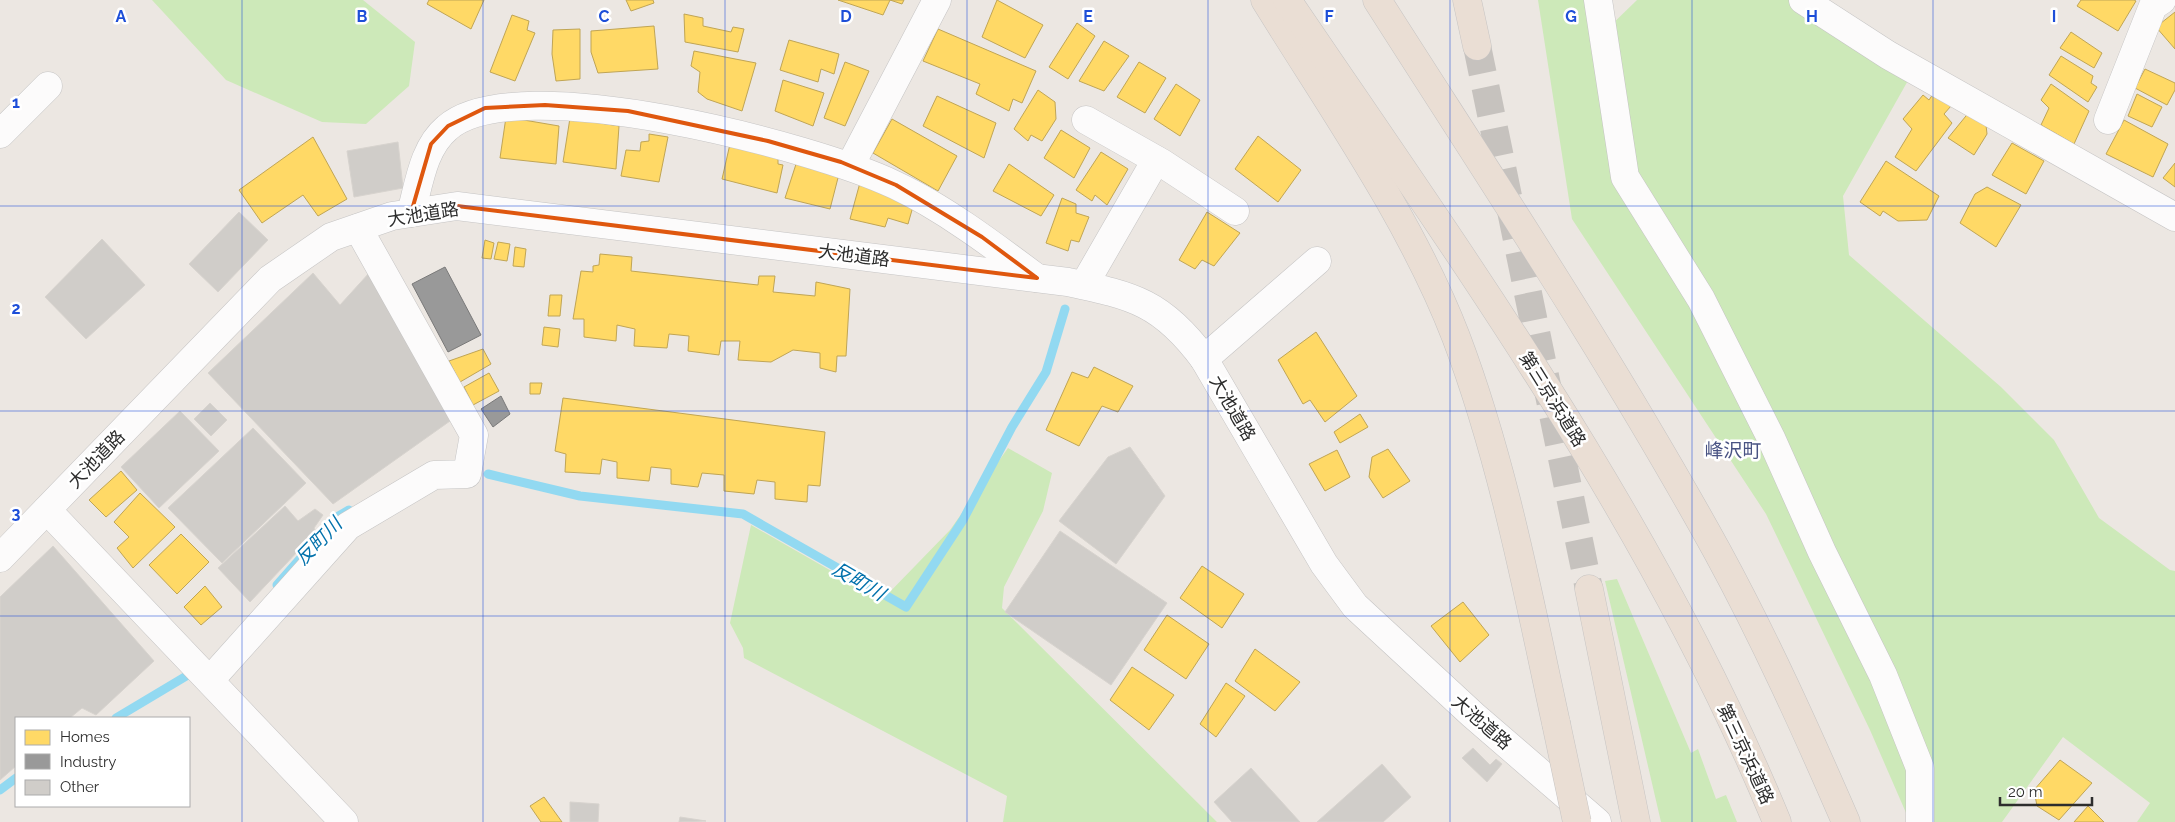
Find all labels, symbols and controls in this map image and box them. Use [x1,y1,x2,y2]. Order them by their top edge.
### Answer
text: A [116,7,127,26]
text: B [357,7,368,26]
text: C [599,7,610,26]
text: D [840,7,852,26]
text: E [1083,7,1093,26]
text: F [1324,7,1334,26]
text: G [1565,7,1577,26]
text: H [1806,7,1818,26]
text: I [2052,7,2056,26]
text: 1 [12,93,20,112]
street label: 大池道路 [386,198,460,230]
street label: 大池道路 [817,240,891,270]
text: 2 [11,299,21,318]
street label: 第三京浜道路 [1515,348,1591,450]
street label: 大池道路 [1206,372,1260,444]
street label: 大池道路 [63,426,129,492]
district label: 峰沢町 [1704,439,1762,461]
text: 3 [12,504,21,523]
water label: 反町川 [290,511,347,569]
water label: 反町川 [829,557,891,606]
street label: 大池道路 [1448,690,1516,754]
street label: 第三京浜道路 [1714,701,1778,807]
legend [15,717,190,807]
text: Homes [60,728,110,746]
text: Industry [60,753,116,771]
scale bar [2000,774,2092,806]
text: Other [60,778,100,796]
text: 20 m [2008,783,2043,801]

